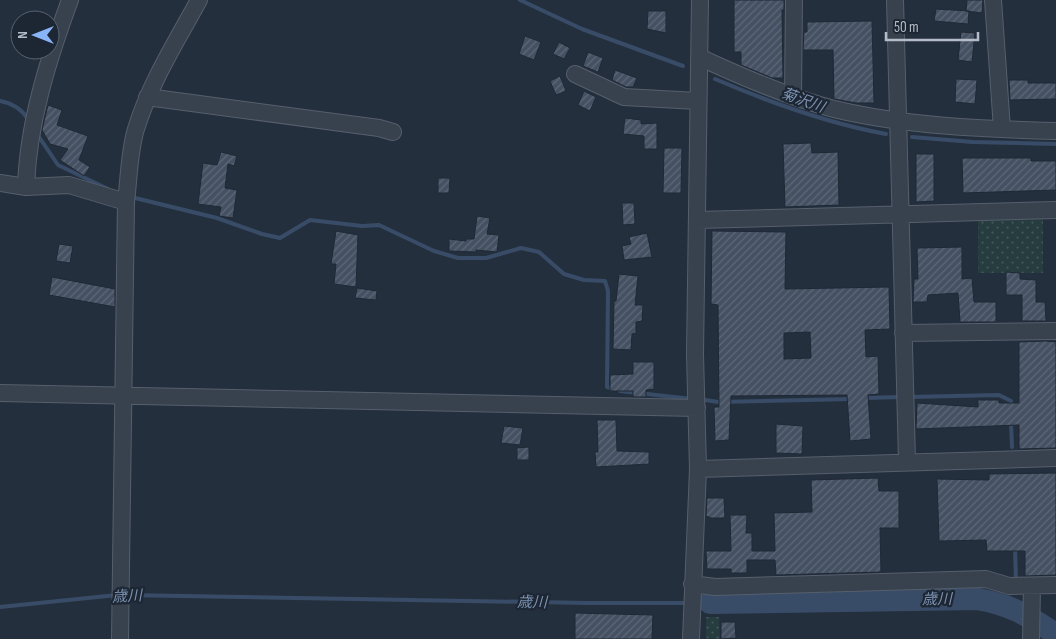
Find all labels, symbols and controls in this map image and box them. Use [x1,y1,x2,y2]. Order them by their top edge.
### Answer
north arrow [10,10,60,60]
scale bar [886,10,978,42]
text: 50 m [894,18,919,37]
text: N [14,31,31,39]
water label: 菊沢川 [778,84,829,118]
water label: 歳川 [112,586,144,607]
water label: 歳川 [922,590,954,609]
water label: 歳川 [517,593,549,612]

